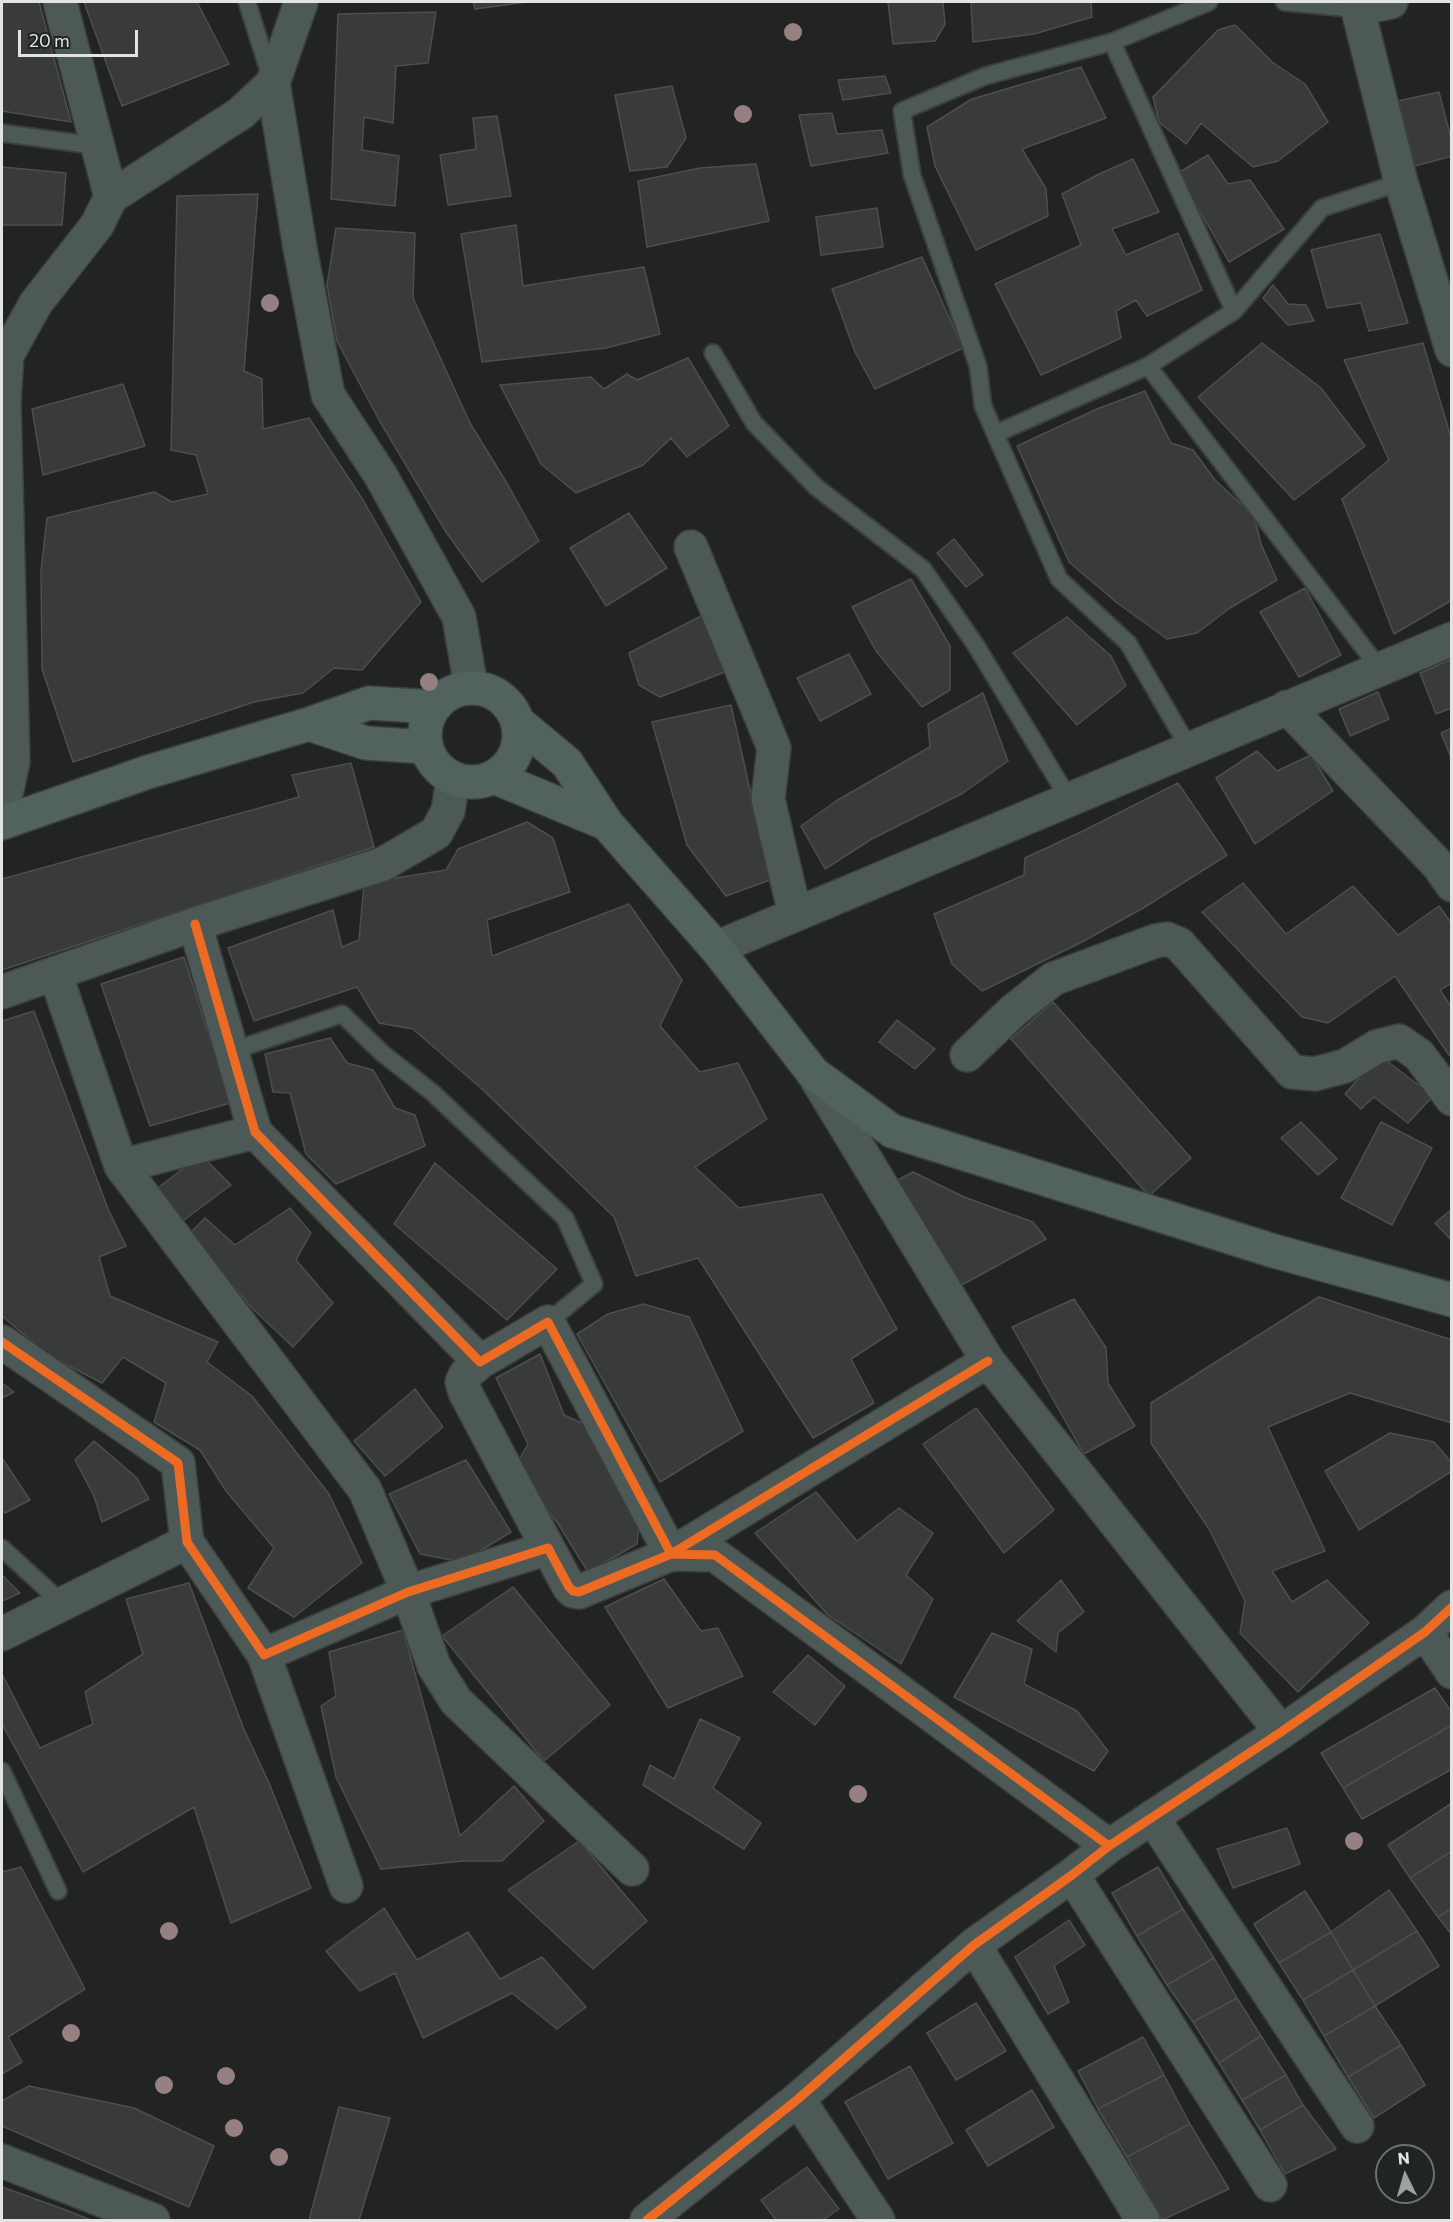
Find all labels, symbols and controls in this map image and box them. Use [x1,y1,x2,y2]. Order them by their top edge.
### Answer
scale bar [21,18,141,56]
text: 20 m [29,29,70,51]
north arrow [1375,2144,1435,2204]
text: N [1397,2148,1410,2168]

